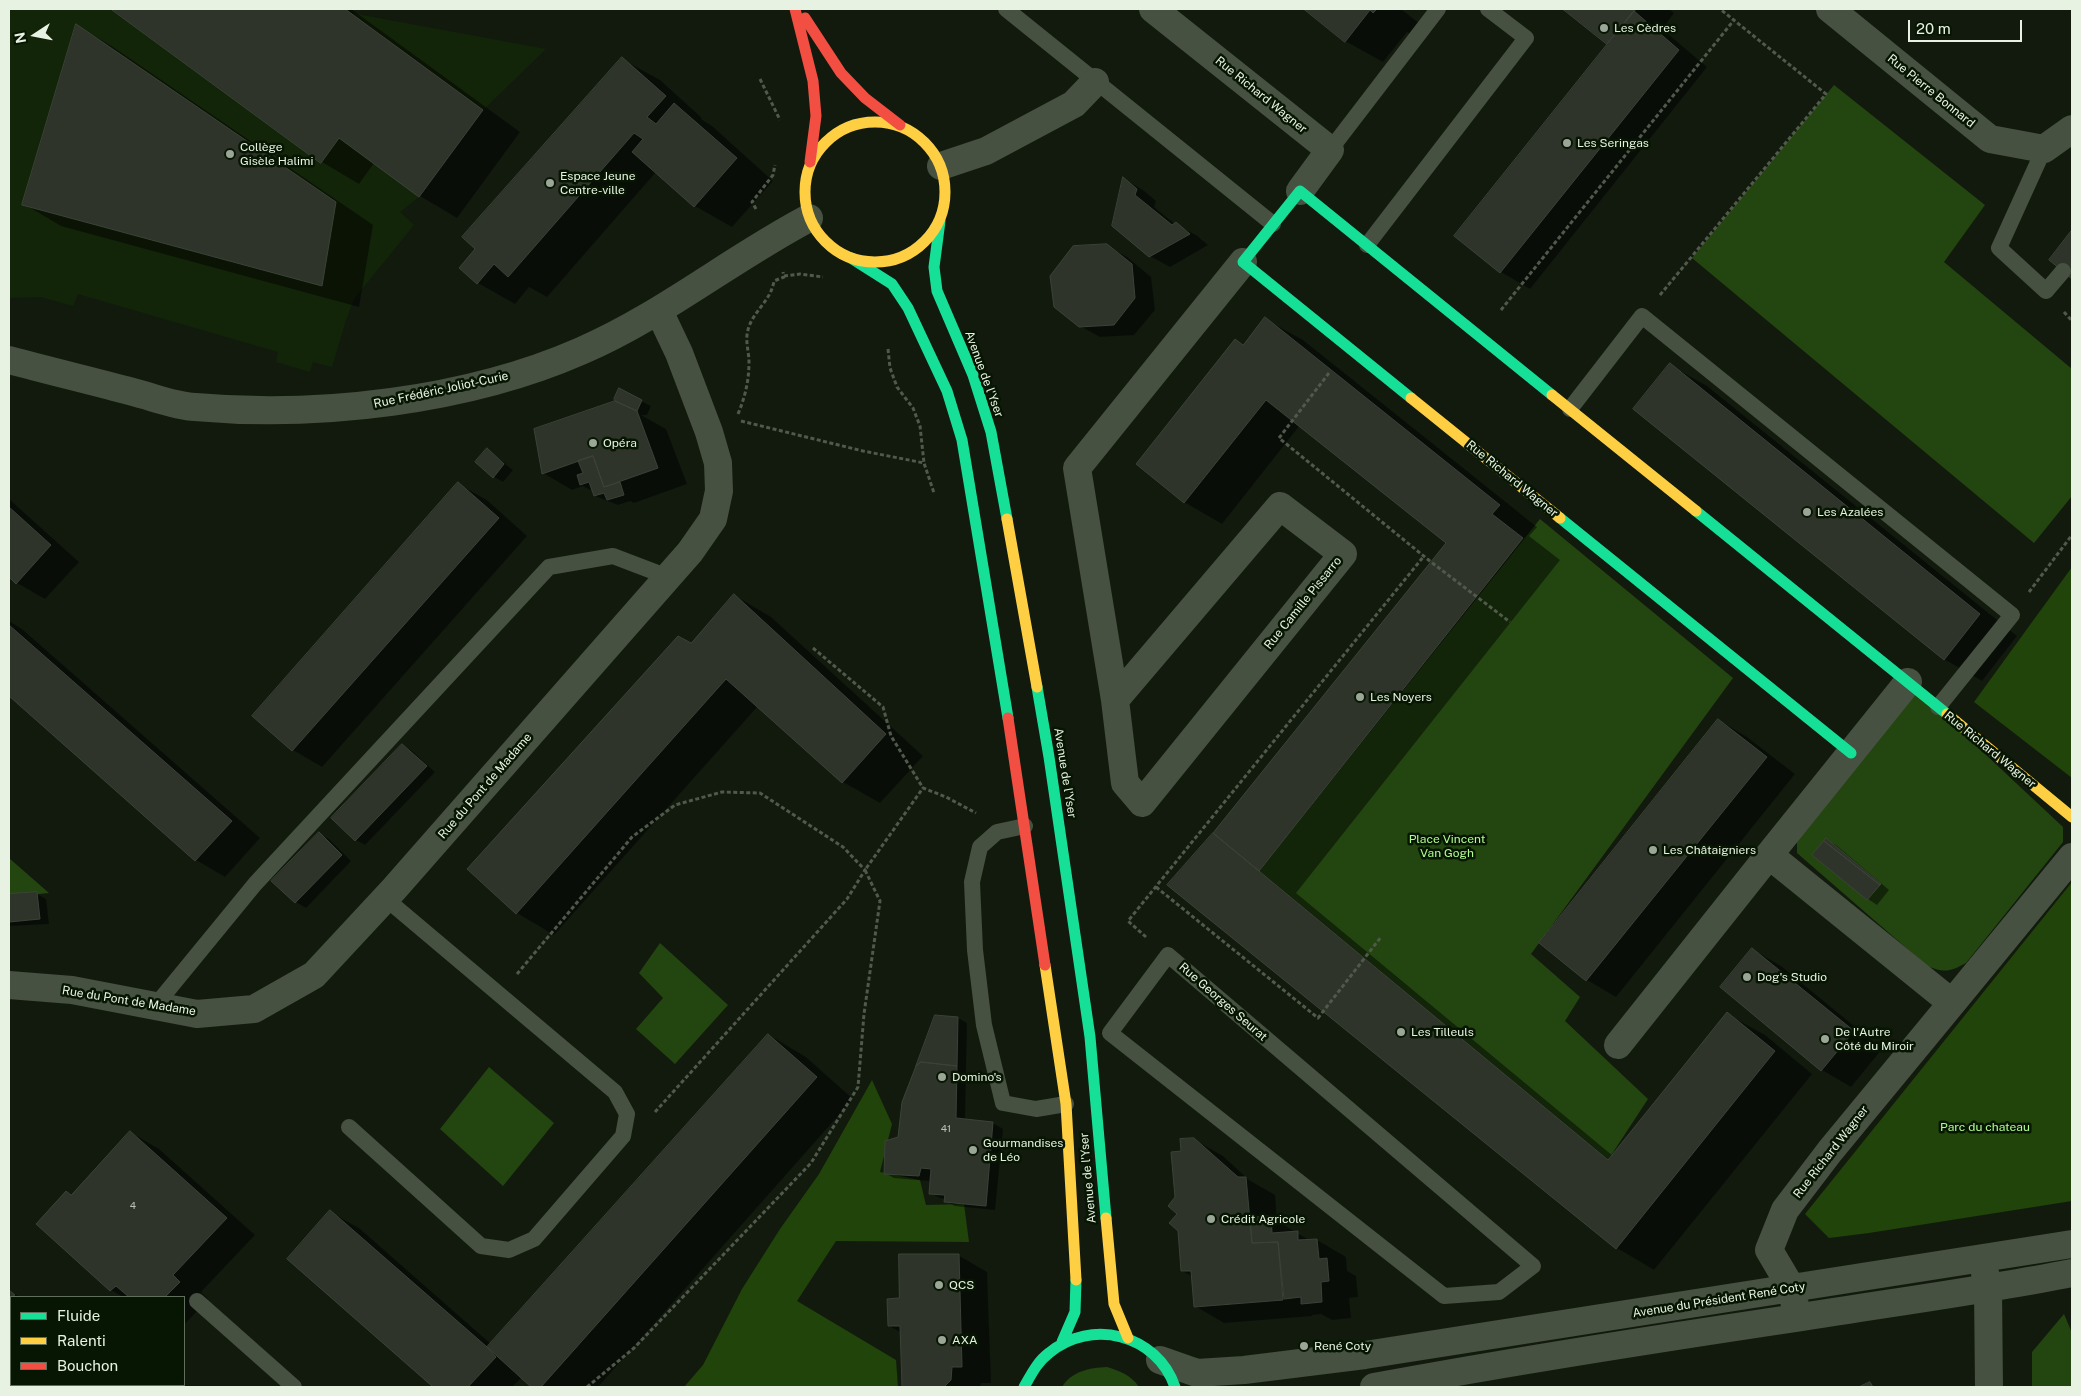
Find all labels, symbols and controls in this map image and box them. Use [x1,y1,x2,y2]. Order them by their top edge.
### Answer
north arrow [10,10,60,60]
scale bar [1911,10,2025,42]
text: 20 m [1916,20,1951,37]
place label: Les Cèdres [1614,21,1676,35]
marker: Les Cèdres [1598,22,1610,34]
text: N [11,31,29,45]
street label: Rue Pierre Bonnard [1884,51,1978,131]
street label: Rue Richard Wagner [1212,54,1310,136]
place label: Les Seringas [1577,136,1649,150]
marker: Les Seringas [1561,137,1573,149]
place label: Collège Gisèle Halimi [240,140,313,168]
marker: Collège Gisèle Halimi [224,148,236,160]
place label: Espace Jeune Centre-ville [560,169,636,197]
marker: Espace Jeune Centre-ville [544,177,556,189]
street label: Avenue de l'Yser [962,329,1006,419]
street label: Rue Frédéric Joliot-Curie [372,369,510,411]
place label: Opéra [603,436,637,450]
marker: Opéra [587,437,599,449]
street label: Rue Richard Wagner [1463,438,1561,520]
place label: Les Azalées [1817,505,1883,519]
marker: Les Azalées [1801,506,1813,518]
street label: Rue Camille Pissarro [1261,554,1345,652]
place label: Les Noyers [1370,690,1432,704]
marker: Les Noyers [1354,691,1366,703]
street label: Rue Richard Wagner [1941,709,2039,791]
street label: Avenue de l'Yser [1051,727,1079,819]
street label: Rue du Pont de Madame [435,730,535,842]
park label: Place Vincent Van Gogh [1409,832,1485,860]
place label: Les Châtaigniers [1663,843,1756,857]
marker: Les Châtaigniers [1647,844,1659,856]
street label: Rue Georges Seurat [1176,960,1270,1044]
place label: Dog's Studio [1757,970,1827,984]
marker: Dog's Studio [1741,971,1753,983]
street label: Rue du Pont de Madame [61,983,197,1019]
place label: Les Tilleuls [1411,1025,1474,1039]
place label: De l'Autre Côté du Miroir [1835,1025,1914,1053]
marker: Les Tilleuls [1395,1026,1407,1038]
marker: De l'Autre Côté du Miroir [1819,1033,1831,1045]
place label: Domino's [952,1070,1002,1084]
marker: Domino's [936,1071,948,1083]
street label: Rue Richard Wagner [1790,1103,1872,1201]
park label: Parc du chateau [1940,1120,2030,1134]
house number: 41 [941,1123,951,1135]
street label: Avenue de l'Yser [1077,1132,1099,1224]
place label: Gourmandises de Léo [983,1136,1063,1164]
marker: Gourmandises de Léo [967,1144,979,1156]
house number: 4 [130,1200,136,1212]
place label: Crédit Agricole [1221,1212,1305,1226]
marker: Crédit Agricole [1205,1213,1217,1225]
place label: QCS [949,1278,974,1292]
marker: QCS [933,1279,945,1291]
street label: Avenue du Président René Coty [1632,1279,1806,1321]
legend [10,1296,185,1386]
text: Fluide [57,1307,100,1324]
text: Ralenti [57,1332,106,1349]
place label: AXA [952,1333,978,1347]
marker: AXA [936,1334,948,1346]
place label: René Coty [1314,1339,1371,1353]
marker: René Coty [1298,1340,1310,1352]
text: Bouchon [57,1357,118,1374]

